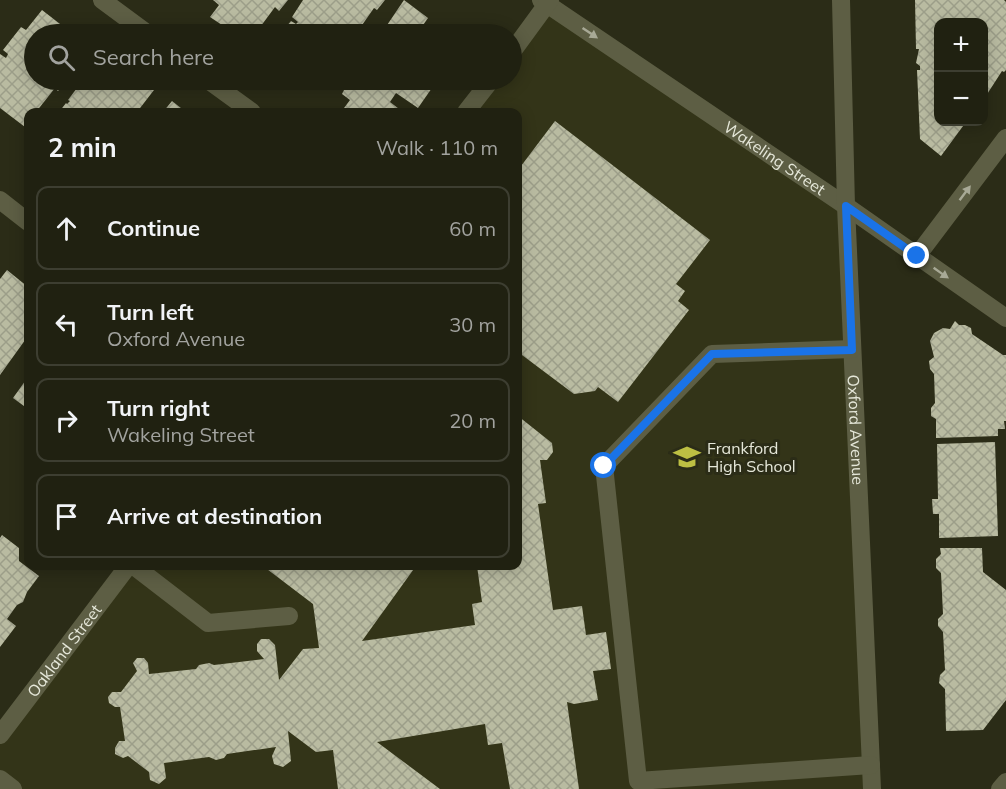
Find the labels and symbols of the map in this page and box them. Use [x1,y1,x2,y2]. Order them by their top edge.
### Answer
one-way arrow [581,27,597,39]
street label: Wakeling Street [720,116,830,199]
one-way arrow [958,185,970,200]
route end [903,242,929,268]
one-way arrow [933,267,949,279]
street label: Oxford Avenue [844,374,868,485]
place label: Frankford High School [707,438,796,476]
school or university icon: Frankford High School [672,442,702,472]
route start [590,452,616,478]
street label: Oakland Street [22,600,106,701]

